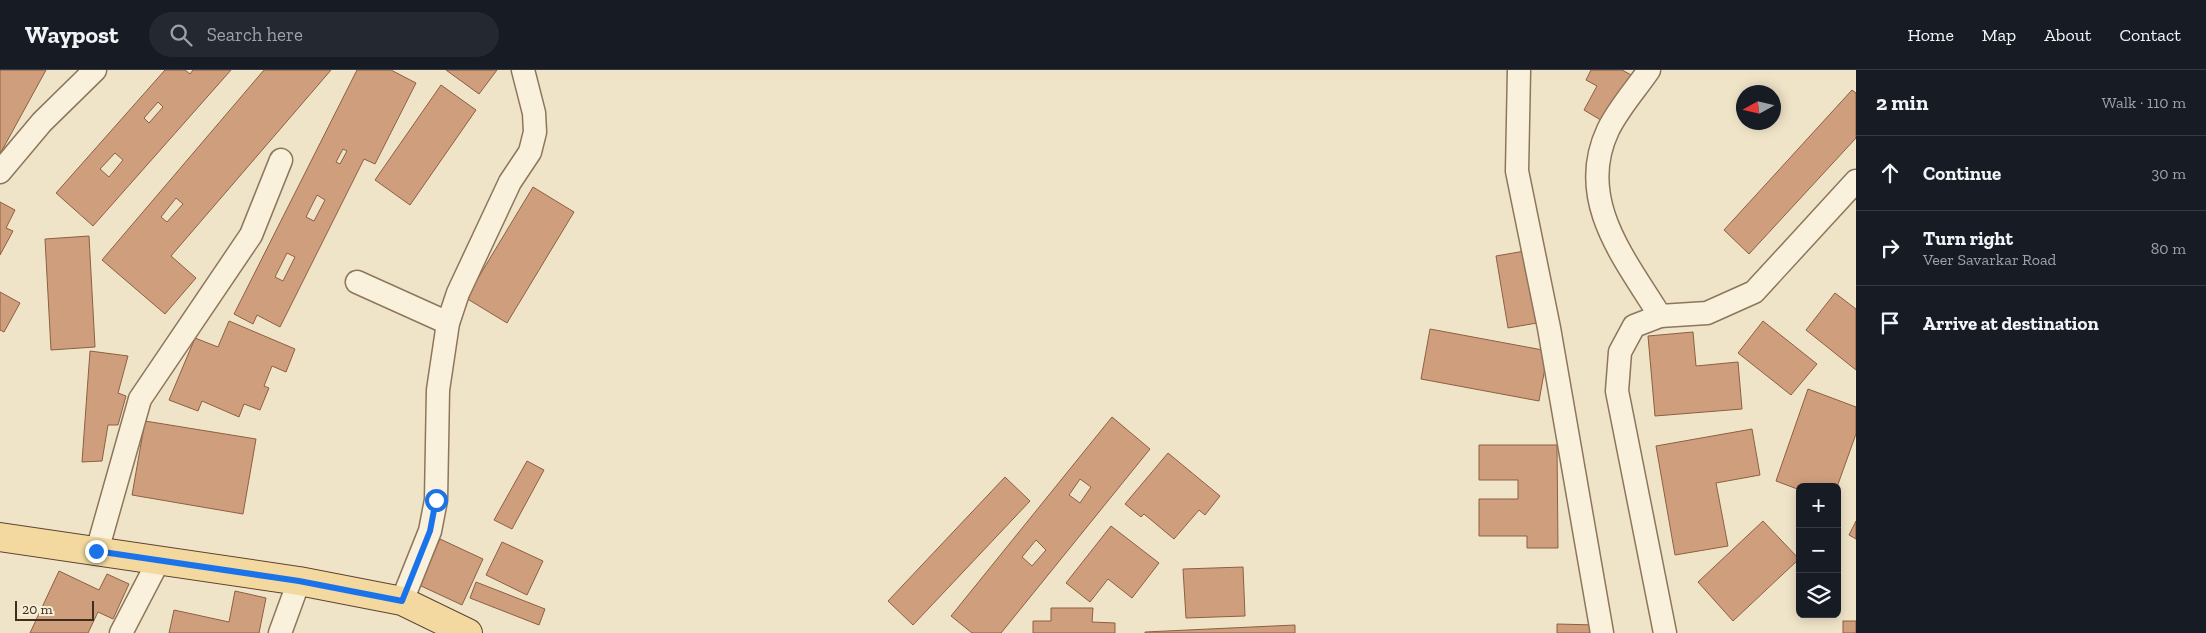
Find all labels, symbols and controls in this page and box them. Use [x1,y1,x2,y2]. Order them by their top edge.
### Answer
search box [149,12,499,57]
text: Waypost [25,20,119,49]
icon: search [167,21,195,49]
text: Search here [207,23,303,46]
text: Home [1907,24,1954,46]
text: Map [1982,24,2016,46]
text: About [2044,24,2091,46]
text: Contact [2119,24,2181,46]
north arrow [1736,85,1781,130]
text: 2 min [1876,90,1928,115]
text: Walk · 110 m [2102,93,2186,112]
icon: ahead [1876,159,1904,187]
text: Continue [1923,162,2001,185]
text: 30 m [2152,164,2186,183]
text: Turn right [1923,227,2013,250]
icon: right [1876,234,1904,262]
text: 80 m [2151,239,2186,258]
text: Veer Savarkar Road [1923,250,2056,269]
icon: arrive [1876,309,1904,337]
text: Arrive at destination [1923,312,2099,335]
map controls [1796,483,1841,618]
button: + [1796,483,1841,528]
route start [425,489,448,512]
button: − [1796,528,1841,573]
route end [85,540,108,563]
button: layers [1796,573,1841,618]
scale bar [15,598,94,621]
text: 20 m [22,601,53,618]

